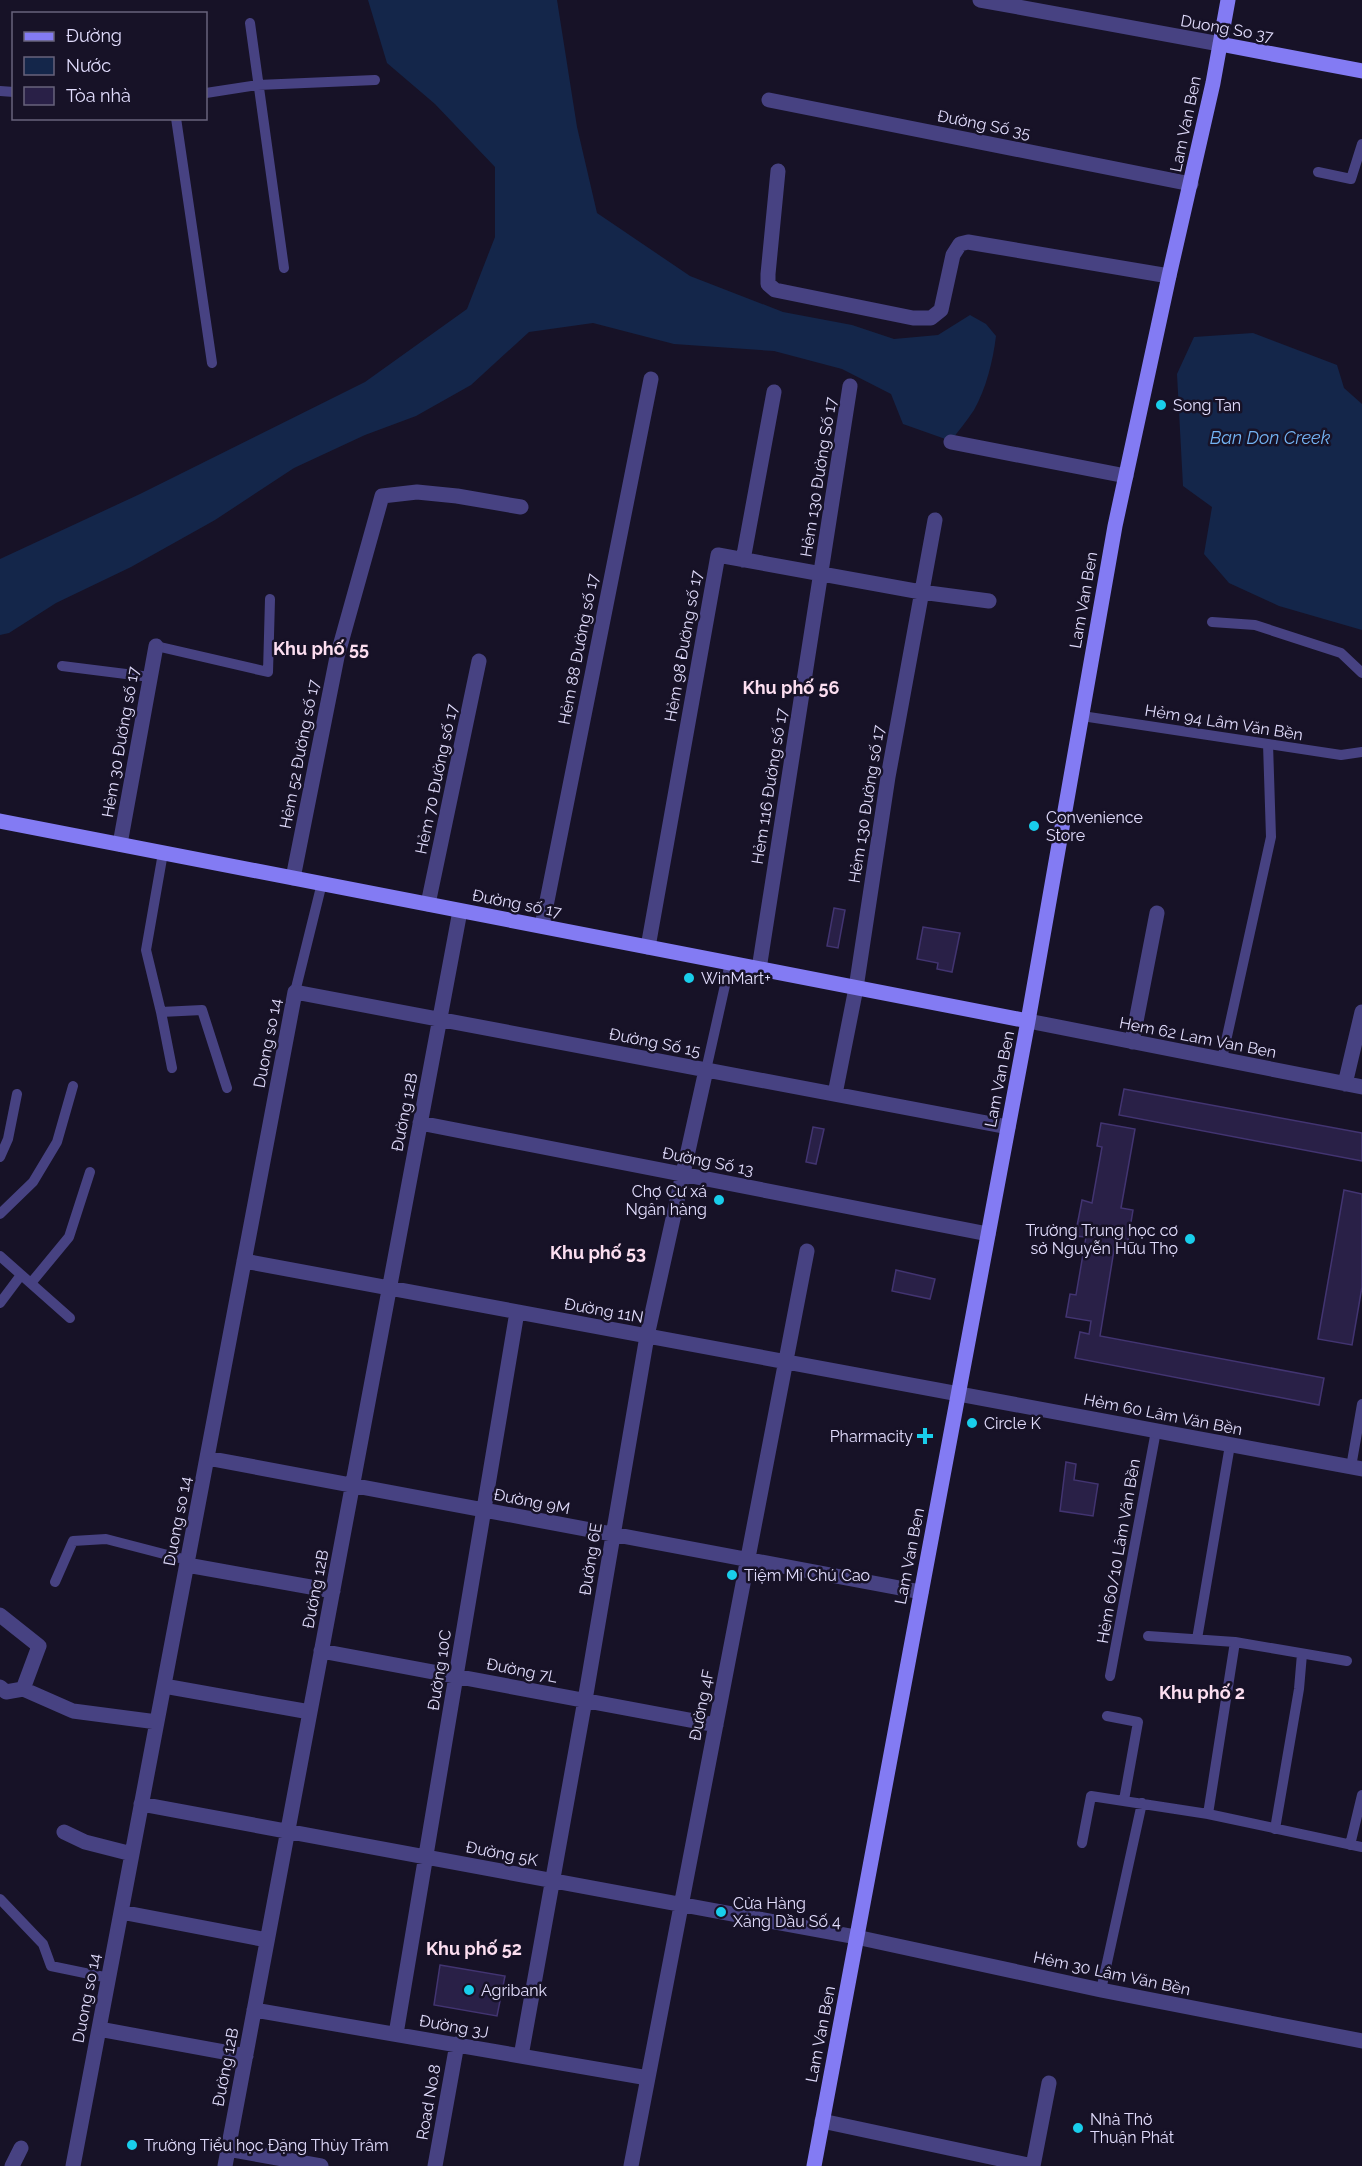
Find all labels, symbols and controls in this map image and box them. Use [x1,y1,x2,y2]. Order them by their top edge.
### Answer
street label: Duong So 37 [1179,11,1275,46]
legend [12,12,207,120]
text: Đường [66,25,122,46]
text: Nước [66,55,111,76]
street label: Lam Van Ben [1166,74,1205,174]
text: Tòa nhà [66,85,131,106]
street label: Đường Số 35 [936,106,1032,143]
street label: Hẻm 130 Đường Số 17 [796,395,841,558]
place label: Song Tan [1173,396,1241,415]
marker: Song Tan [1154,398,1168,412]
water label: Ban Don Creek [1210,427,1331,448]
street label: Lam Van Ben [1066,550,1101,650]
street label: Hẻm 98 Đường số 17 [661,568,706,723]
street label: Hẻm 88 Đường số 17 [555,571,603,726]
district label: Khu phố 55 [273,638,369,659]
street label: Hẻm 30 Đường số 17 [98,665,143,819]
street label: Hẻm 52 Đường số 17 [276,677,323,830]
district label: Khu phố 56 [743,677,839,698]
street label: Hẻm 94 Lâm Văn Bền [1143,701,1304,744]
street label: Hẻm 70 Đường số 17 [411,702,462,856]
street label: Hẻm 116 Đường số 17 [748,706,791,866]
street label: Hẻm 130 Đường số 17 [845,723,888,884]
place label: Convenience Store [1046,808,1143,845]
marker: Convenience Store [1027,819,1041,833]
street label: Đường số 17 [471,886,564,922]
place label: WinMart+ [701,969,771,988]
marker: WinMart+ [682,971,696,985]
street label: Duong so 14 [250,997,286,1089]
street label: Hem 62 Lam Van Ben [1118,1013,1278,1062]
street label: Đường Số 15 [608,1024,703,1061]
street label: Lam Van Ben [981,1029,1018,1129]
street label: Đường 12B [388,1071,421,1153]
street label: Đường Số 13 [661,1143,755,1180]
place label: Chợ Cư xá Ngân hàng [625,1182,707,1219]
marker: Chợ Cư xá Ngân hàng [712,1193,726,1207]
place label: Trường Trung học cơ sở Nguyễn Hữu Thọ [1025,1221,1178,1258]
marker: Trường Trung học cơ sở Nguyễn Hữu Thọ [1183,1232,1197,1246]
district label: Khu phố 53 [550,1242,646,1263]
street label: Đường 11N [563,1294,645,1327]
street label: Hẻm 60 Lâm Văn Bền [1082,1390,1244,1439]
place label: Circle K [984,1414,1041,1433]
marker: Circle K [965,1416,979,1430]
place label: Pharmacity [830,1427,913,1446]
marker: Pharmacity [918,1429,932,1443]
street label: Hẻm 60/10 Lâm Văn Bền [1093,1457,1144,1645]
street label: Duong so 14 [160,1475,196,1567]
street label: Đường 9M [492,1485,572,1518]
street label: Lam Van Ben [891,1506,928,1606]
street label: Đường 6E [575,1521,606,1597]
street label: Đường 12B [299,1548,332,1630]
place label: Tiệm Mì Chú Cao [744,1566,870,1585]
marker: Tiệm Mì Chú Cao [725,1568,739,1582]
street label: Đường 10C [424,1628,455,1712]
street label: Đường 7L [485,1654,560,1687]
street label: Đường 4F [685,1668,718,1742]
district label: Khu phố 2 [1159,1682,1245,1703]
street label: Đường 5K [464,1837,540,1870]
place label: Cửa Hàng Xăng Dầu Số 4 [733,1894,841,1931]
marker: Cửa Hàng Xăng Dầu Số 4 [714,1905,728,1919]
district label: Khu phố 52 [426,1938,522,1959]
street label: Hẻm 30 Lâm Văn Bền [1032,1948,1192,1999]
street label: Duong so 14 [69,1952,105,2044]
place label: Agribank [481,1981,547,2000]
marker: Agribank [462,1983,476,1997]
street label: Lam Van Ben [802,1984,839,2084]
street label: Đường 3J [418,2011,490,2042]
street label: Đường 12B [209,2026,242,2108]
street label: Road No.8 [413,2063,444,2141]
place label: Nhà Thờ Thuận Phát [1090,2110,1175,2147]
marker: Nhà Thờ Thuận Phát [1071,2121,1085,2135]
place label: Trường Tiểu học Đặng Thùy Trâm [144,2136,389,2155]
marker: Trường Tiểu học Đặng Thùy Trâm [125,2138,139,2152]

